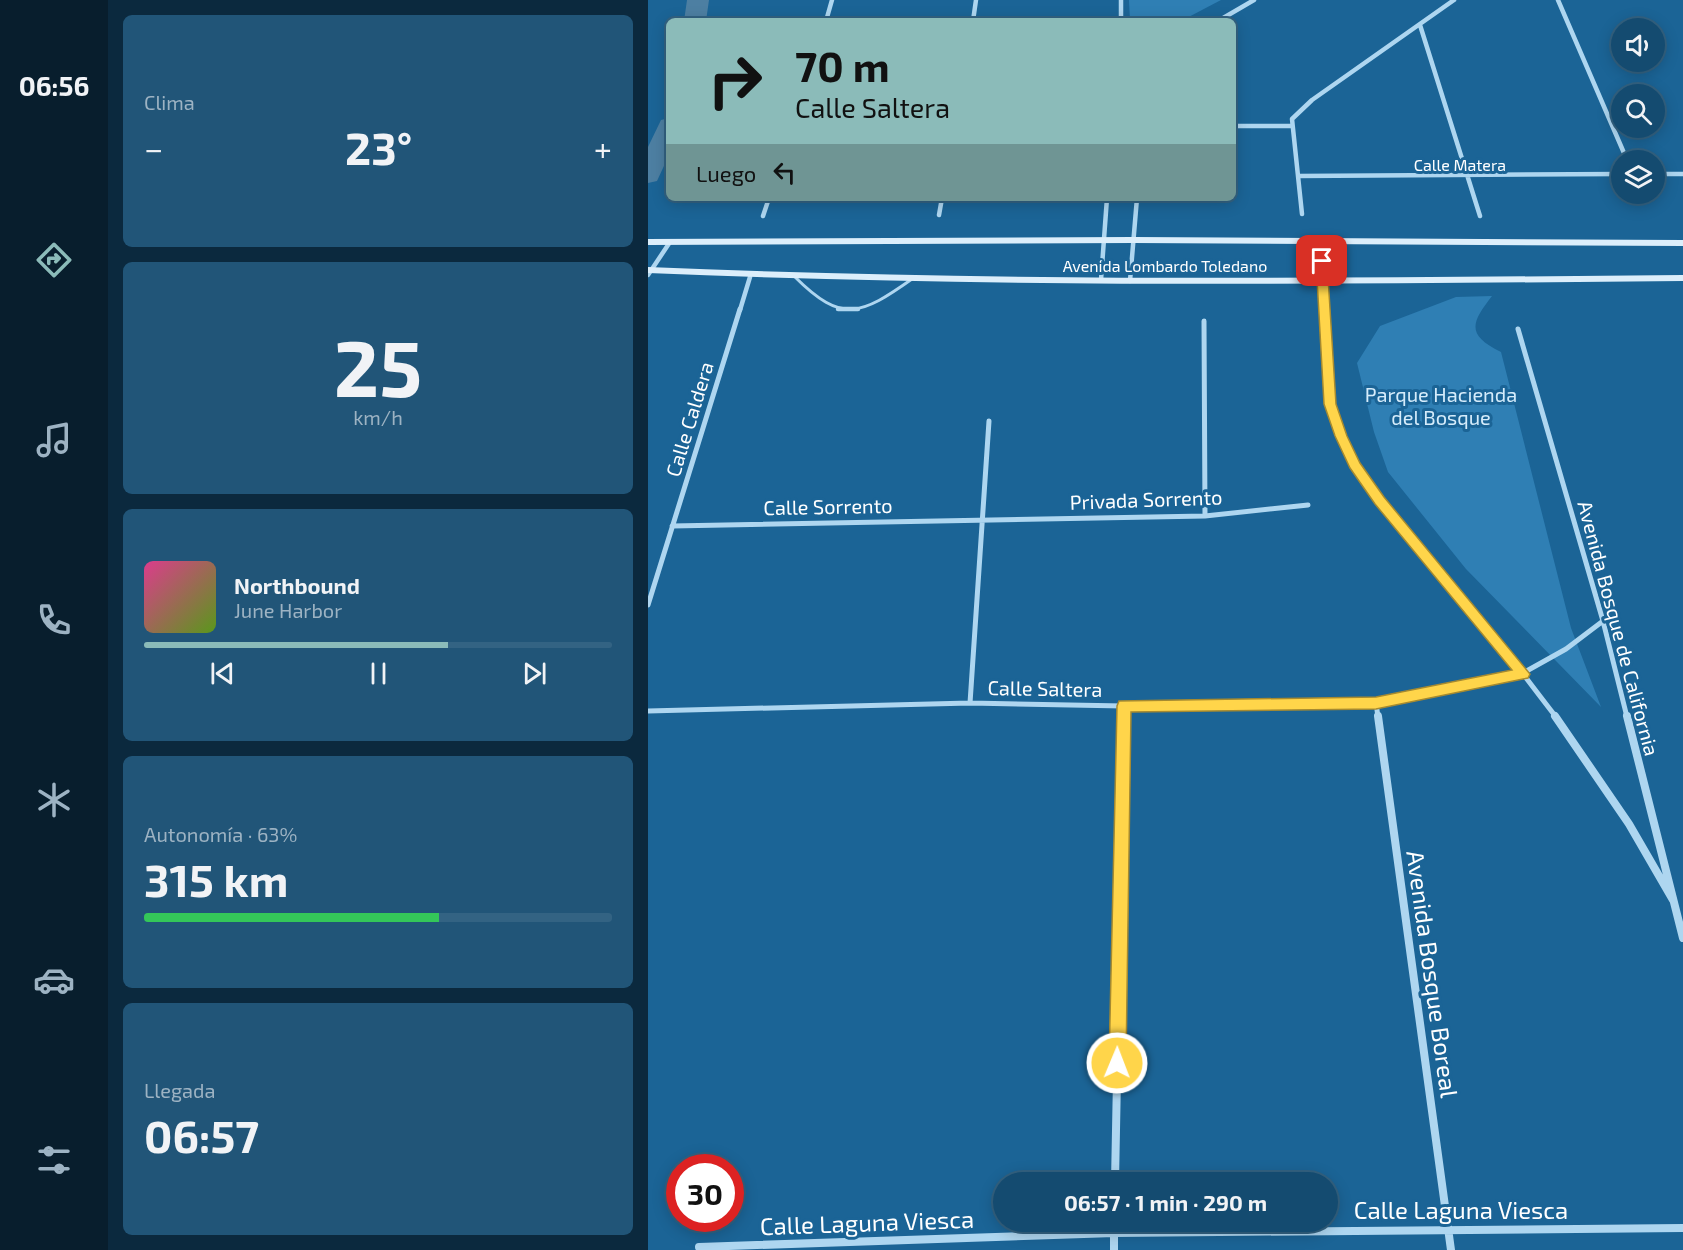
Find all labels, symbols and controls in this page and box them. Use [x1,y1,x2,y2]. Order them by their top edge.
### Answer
map controls [1611,18,1665,204]
button: sound [1611,18,1665,72]
text: 70 m [795,40,890,90]
icon: right [696,42,774,120]
text: 06:56 [19,69,89,101]
button: search [1611,84,1665,138]
text: Clima [144,90,195,114]
text: Calle Saltera [795,91,950,123]
text: 23° [345,120,412,174]
text: − [144,128,163,168]
text: + [594,128,612,168]
button: layers [1611,150,1665,204]
street label: Calle Matera [1414,155,1506,174]
icon: left [768,156,801,189]
text: Luego [696,160,756,186]
pin [1296,235,1347,286]
icon: directions [33,239,75,281]
icon: arrive [1305,244,1338,277]
street label: Avenida Lombardo Toledano [1063,256,1267,275]
text: 25 [334,319,422,413]
street label: Calle Caldera [660,359,718,479]
park label: Parque Hacienda del Bosque [1365,382,1517,429]
text: km/h [353,405,403,429]
icon: music [33,419,75,461]
street label: Privada Sorrento [1069,484,1223,514]
street label: Calle Sorrento [763,493,893,519]
street label: Avenida Bosque de California [1573,498,1665,758]
text: Northbound [234,572,360,598]
text: June Harbor [234,598,342,622]
icon: phone [33,599,75,641]
icon: previous [206,657,239,690]
icon: pause [362,657,395,690]
icon: next [518,657,551,690]
street label: Calle Saltera [987,675,1103,701]
icon: climate [33,779,75,821]
text: Autonomía · 63% [144,822,297,846]
street label: Avenida Bosque Boreal [1401,848,1465,1100]
text: 315 km [144,852,288,906]
icon: car [33,959,75,1001]
position arrow [1085,1031,1149,1095]
text: Llegada [144,1078,215,1102]
text: 06:57 [144,1108,259,1162]
icon: filters [33,1139,75,1181]
speed limit sign: 30 [666,1154,744,1232]
text: 06:57 · 1 min · 290 m [1064,1189,1267,1215]
street label: Calle Laguna Viesca [1354,1195,1568,1224]
street label: Calle Laguna Viesca [759,1204,975,1240]

